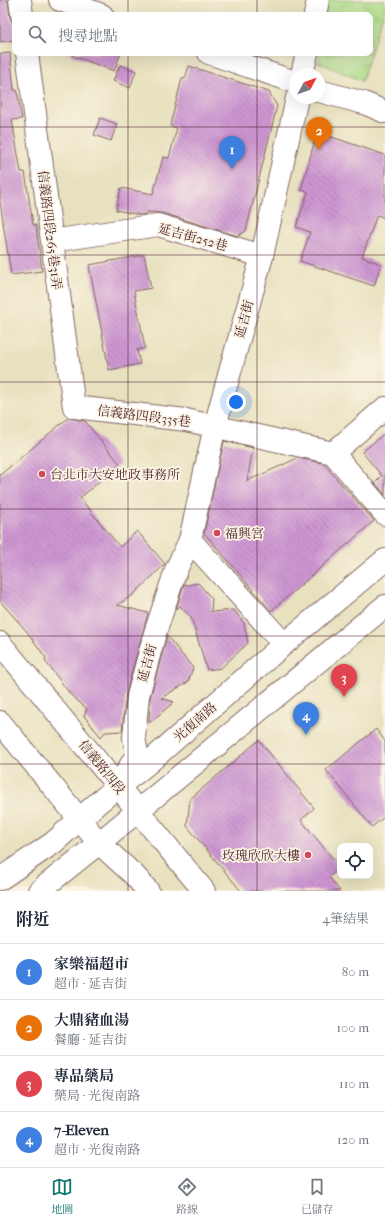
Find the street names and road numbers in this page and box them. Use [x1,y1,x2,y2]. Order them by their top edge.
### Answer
street label: 信義路四段265巷31弄 [35,169,65,291]
street label: 延吉街252巷 [157,221,229,253]
street label: 延吉街 [232,298,256,340]
street label: 信義路四段335巷 [96,403,192,429]
street label: 延吉街 [135,642,159,684]
street label: 光復南路 [170,699,220,745]
street label: 信義路四段 [76,737,128,797]

